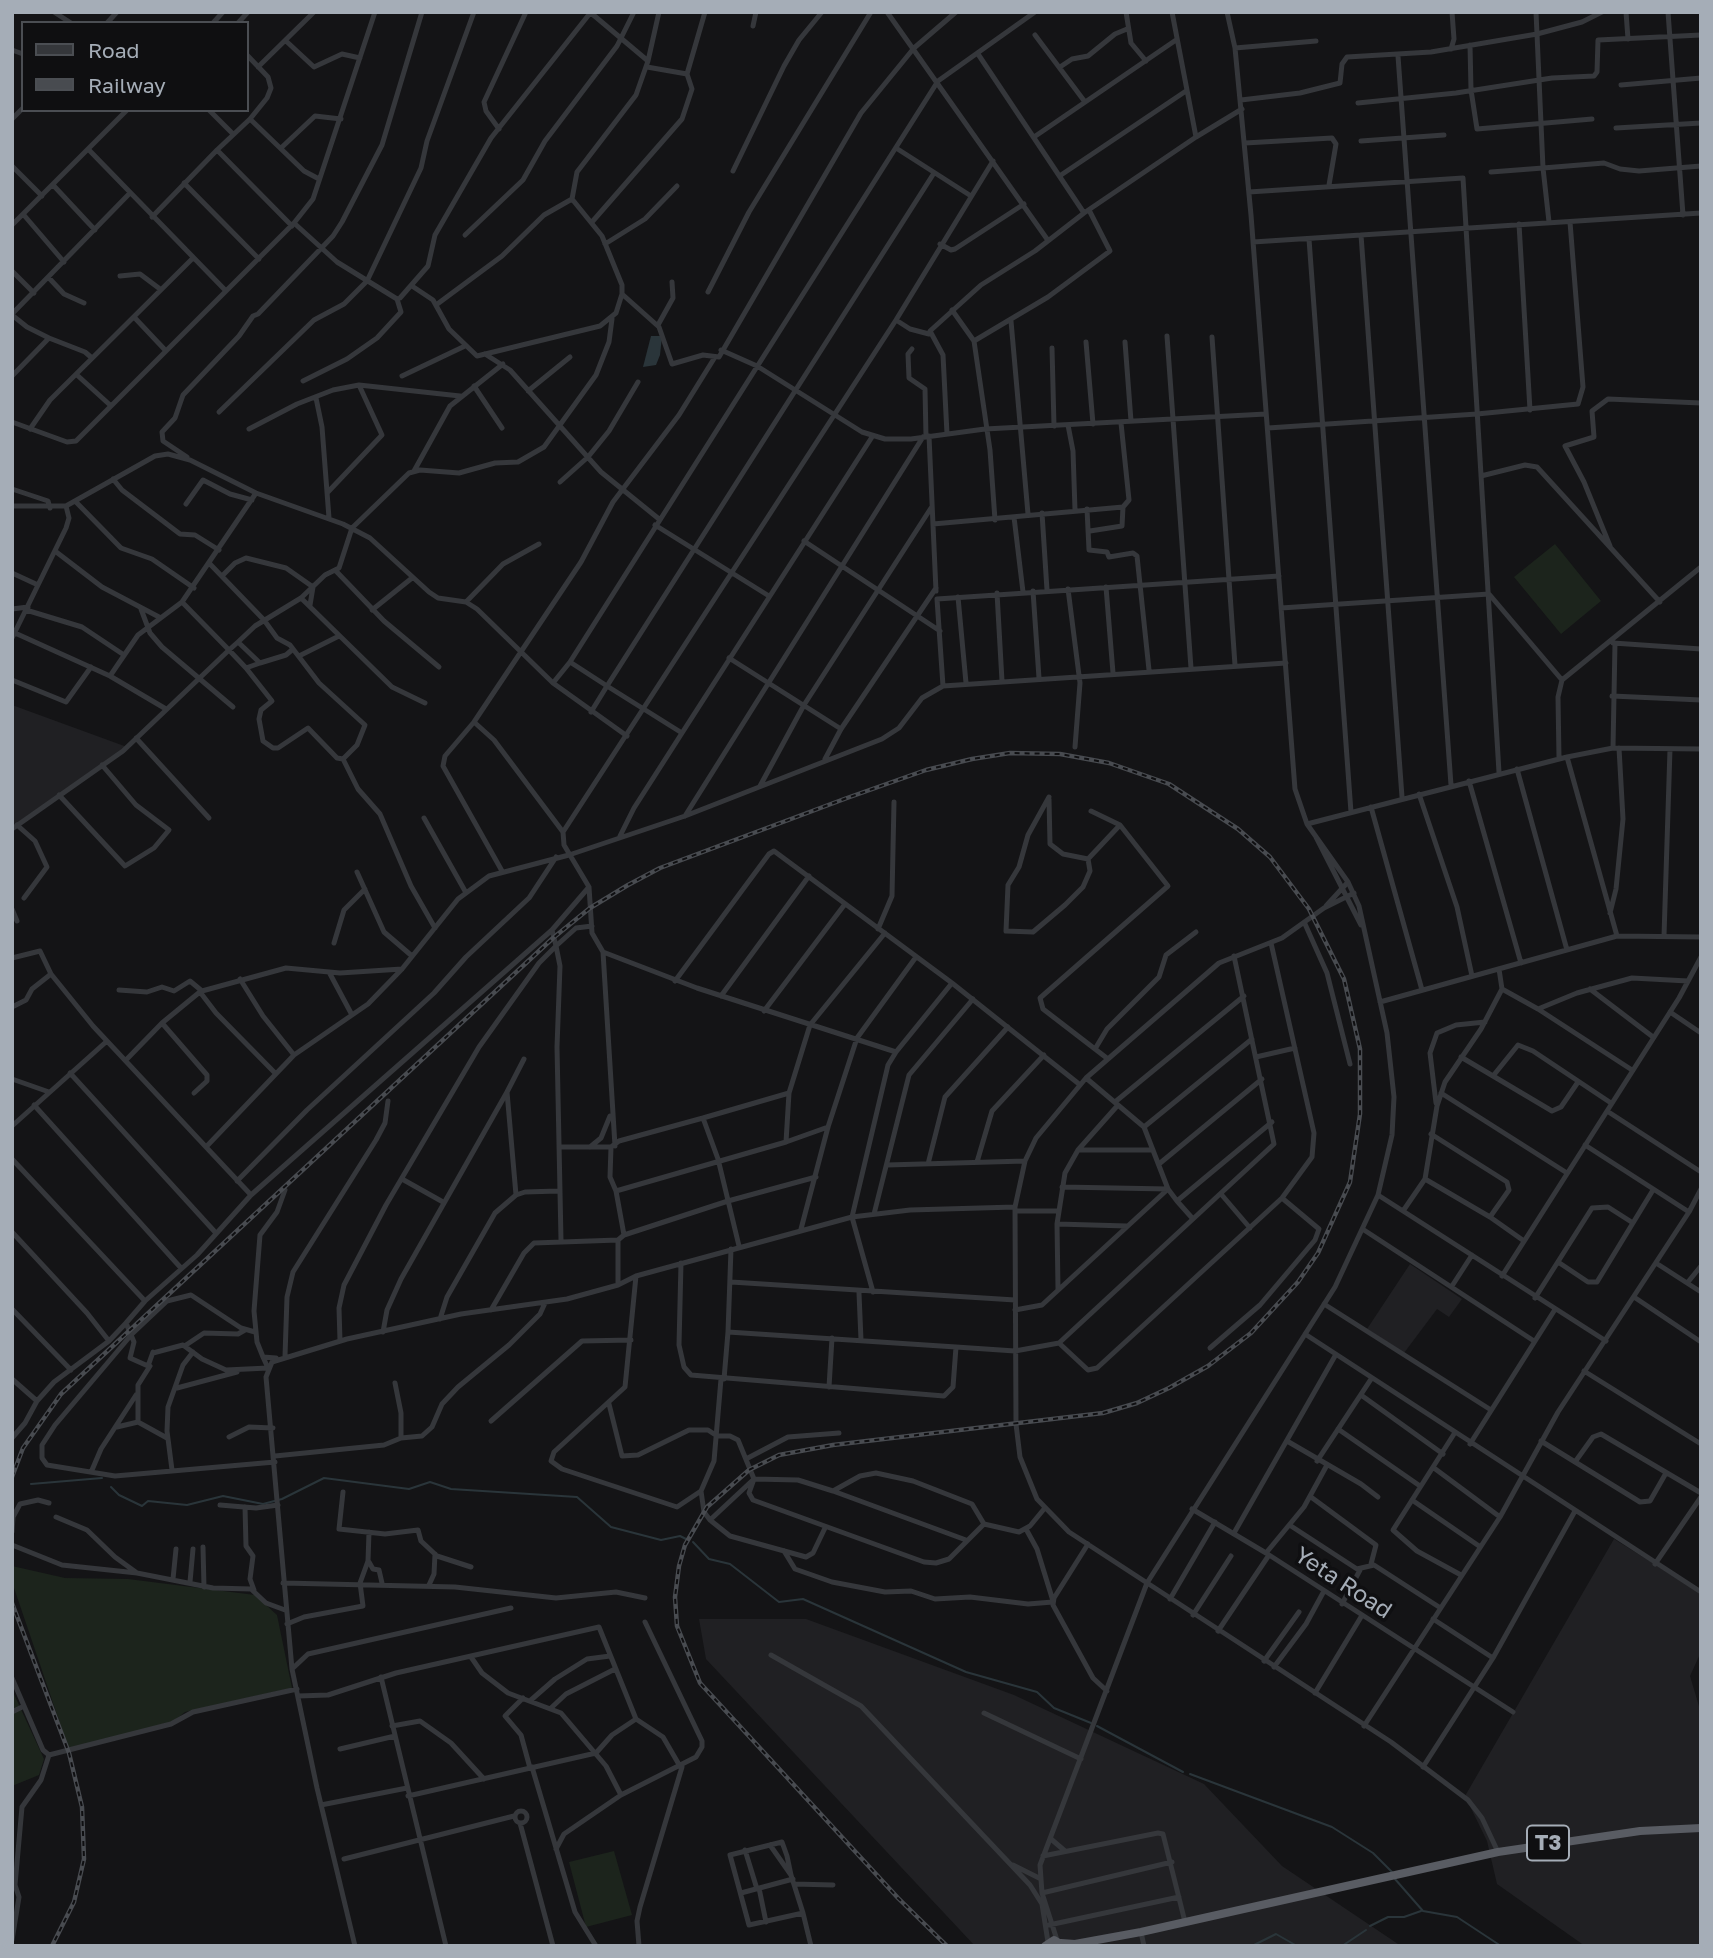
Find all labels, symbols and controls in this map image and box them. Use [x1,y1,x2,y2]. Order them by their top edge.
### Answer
legend [21,21,248,112]
text: Road [88,37,139,63]
text: Railway [88,72,166,98]
street label: Yeta Road [1289,1541,1397,1625]
road number: T3 [1527,1826,1569,1860]

